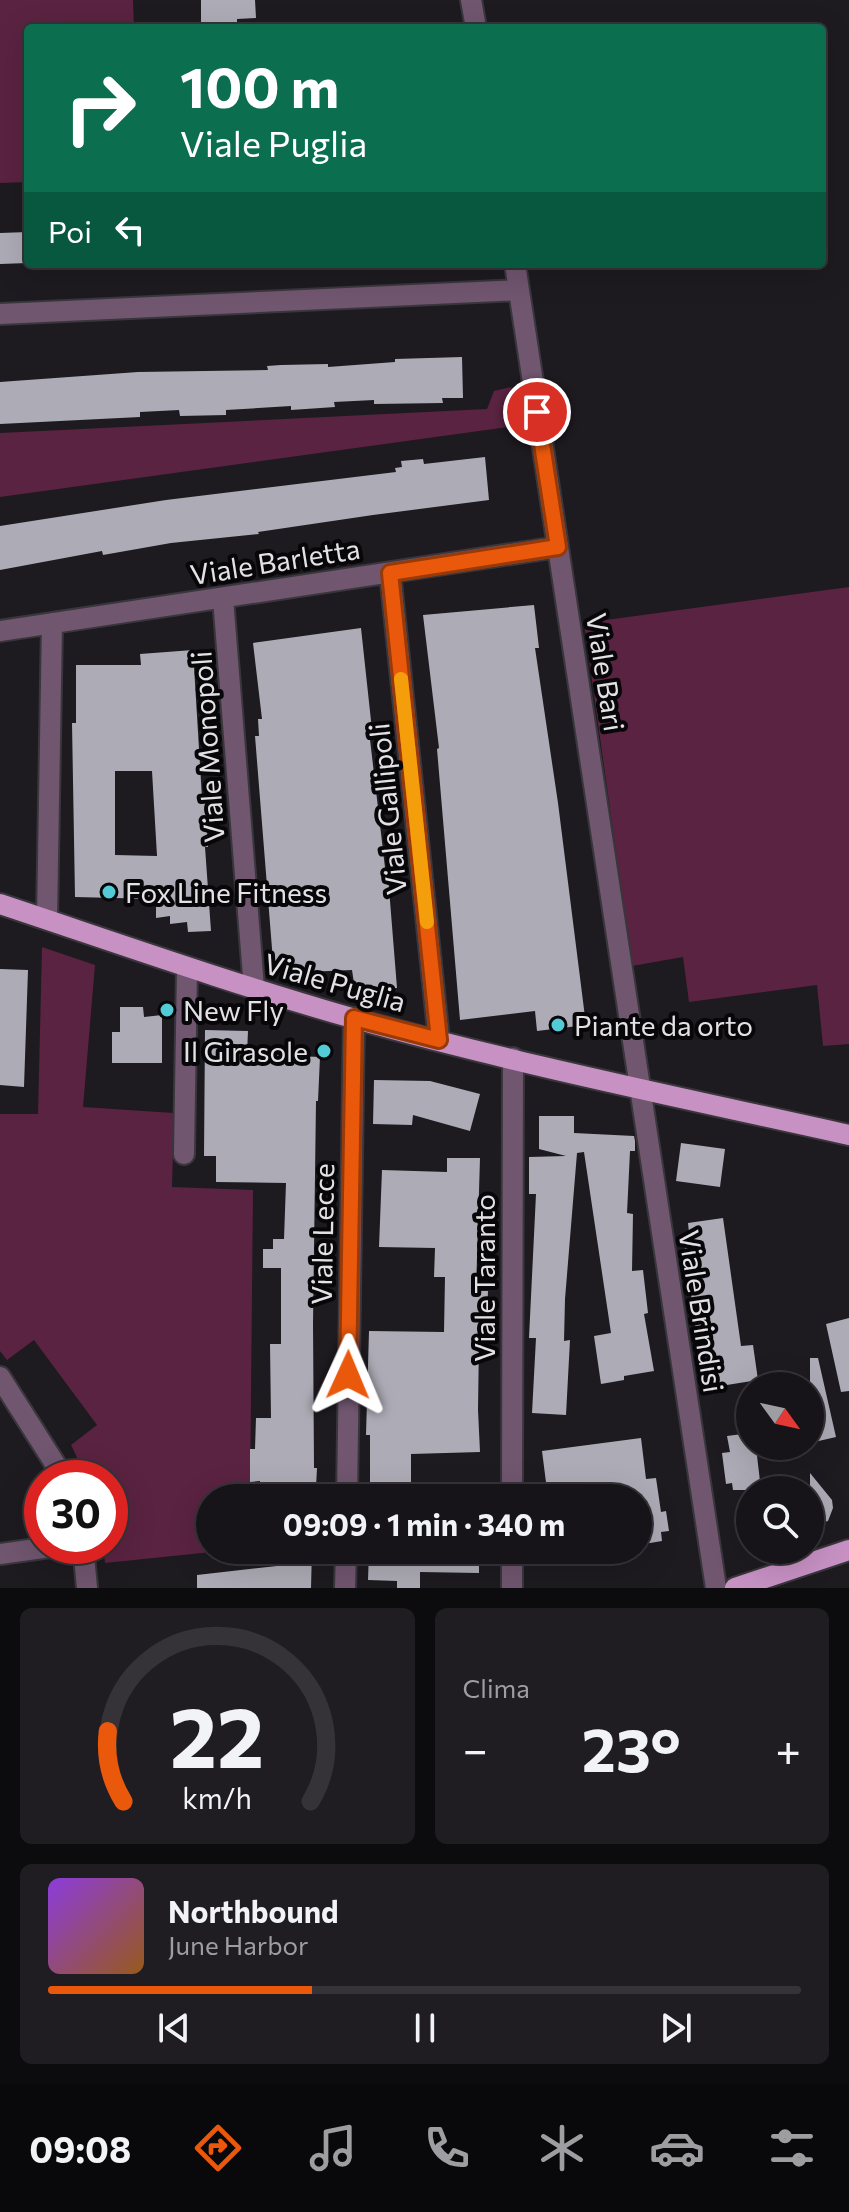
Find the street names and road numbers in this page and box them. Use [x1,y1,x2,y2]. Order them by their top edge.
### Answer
street label: Viale Barletta [188,531,362,591]
street label: Viale Bari [580,610,632,734]
street label: Viale Monopoli [183,650,231,844]
street label: Viale Gallipoli [361,721,413,897]
street label: Viale Puglia [260,946,410,1018]
street label: Viale Lecce [304,1163,340,1305]
street label: Viale Taranto [467,1194,501,1362]
street label: Viale Brindisi [672,1227,732,1395]

